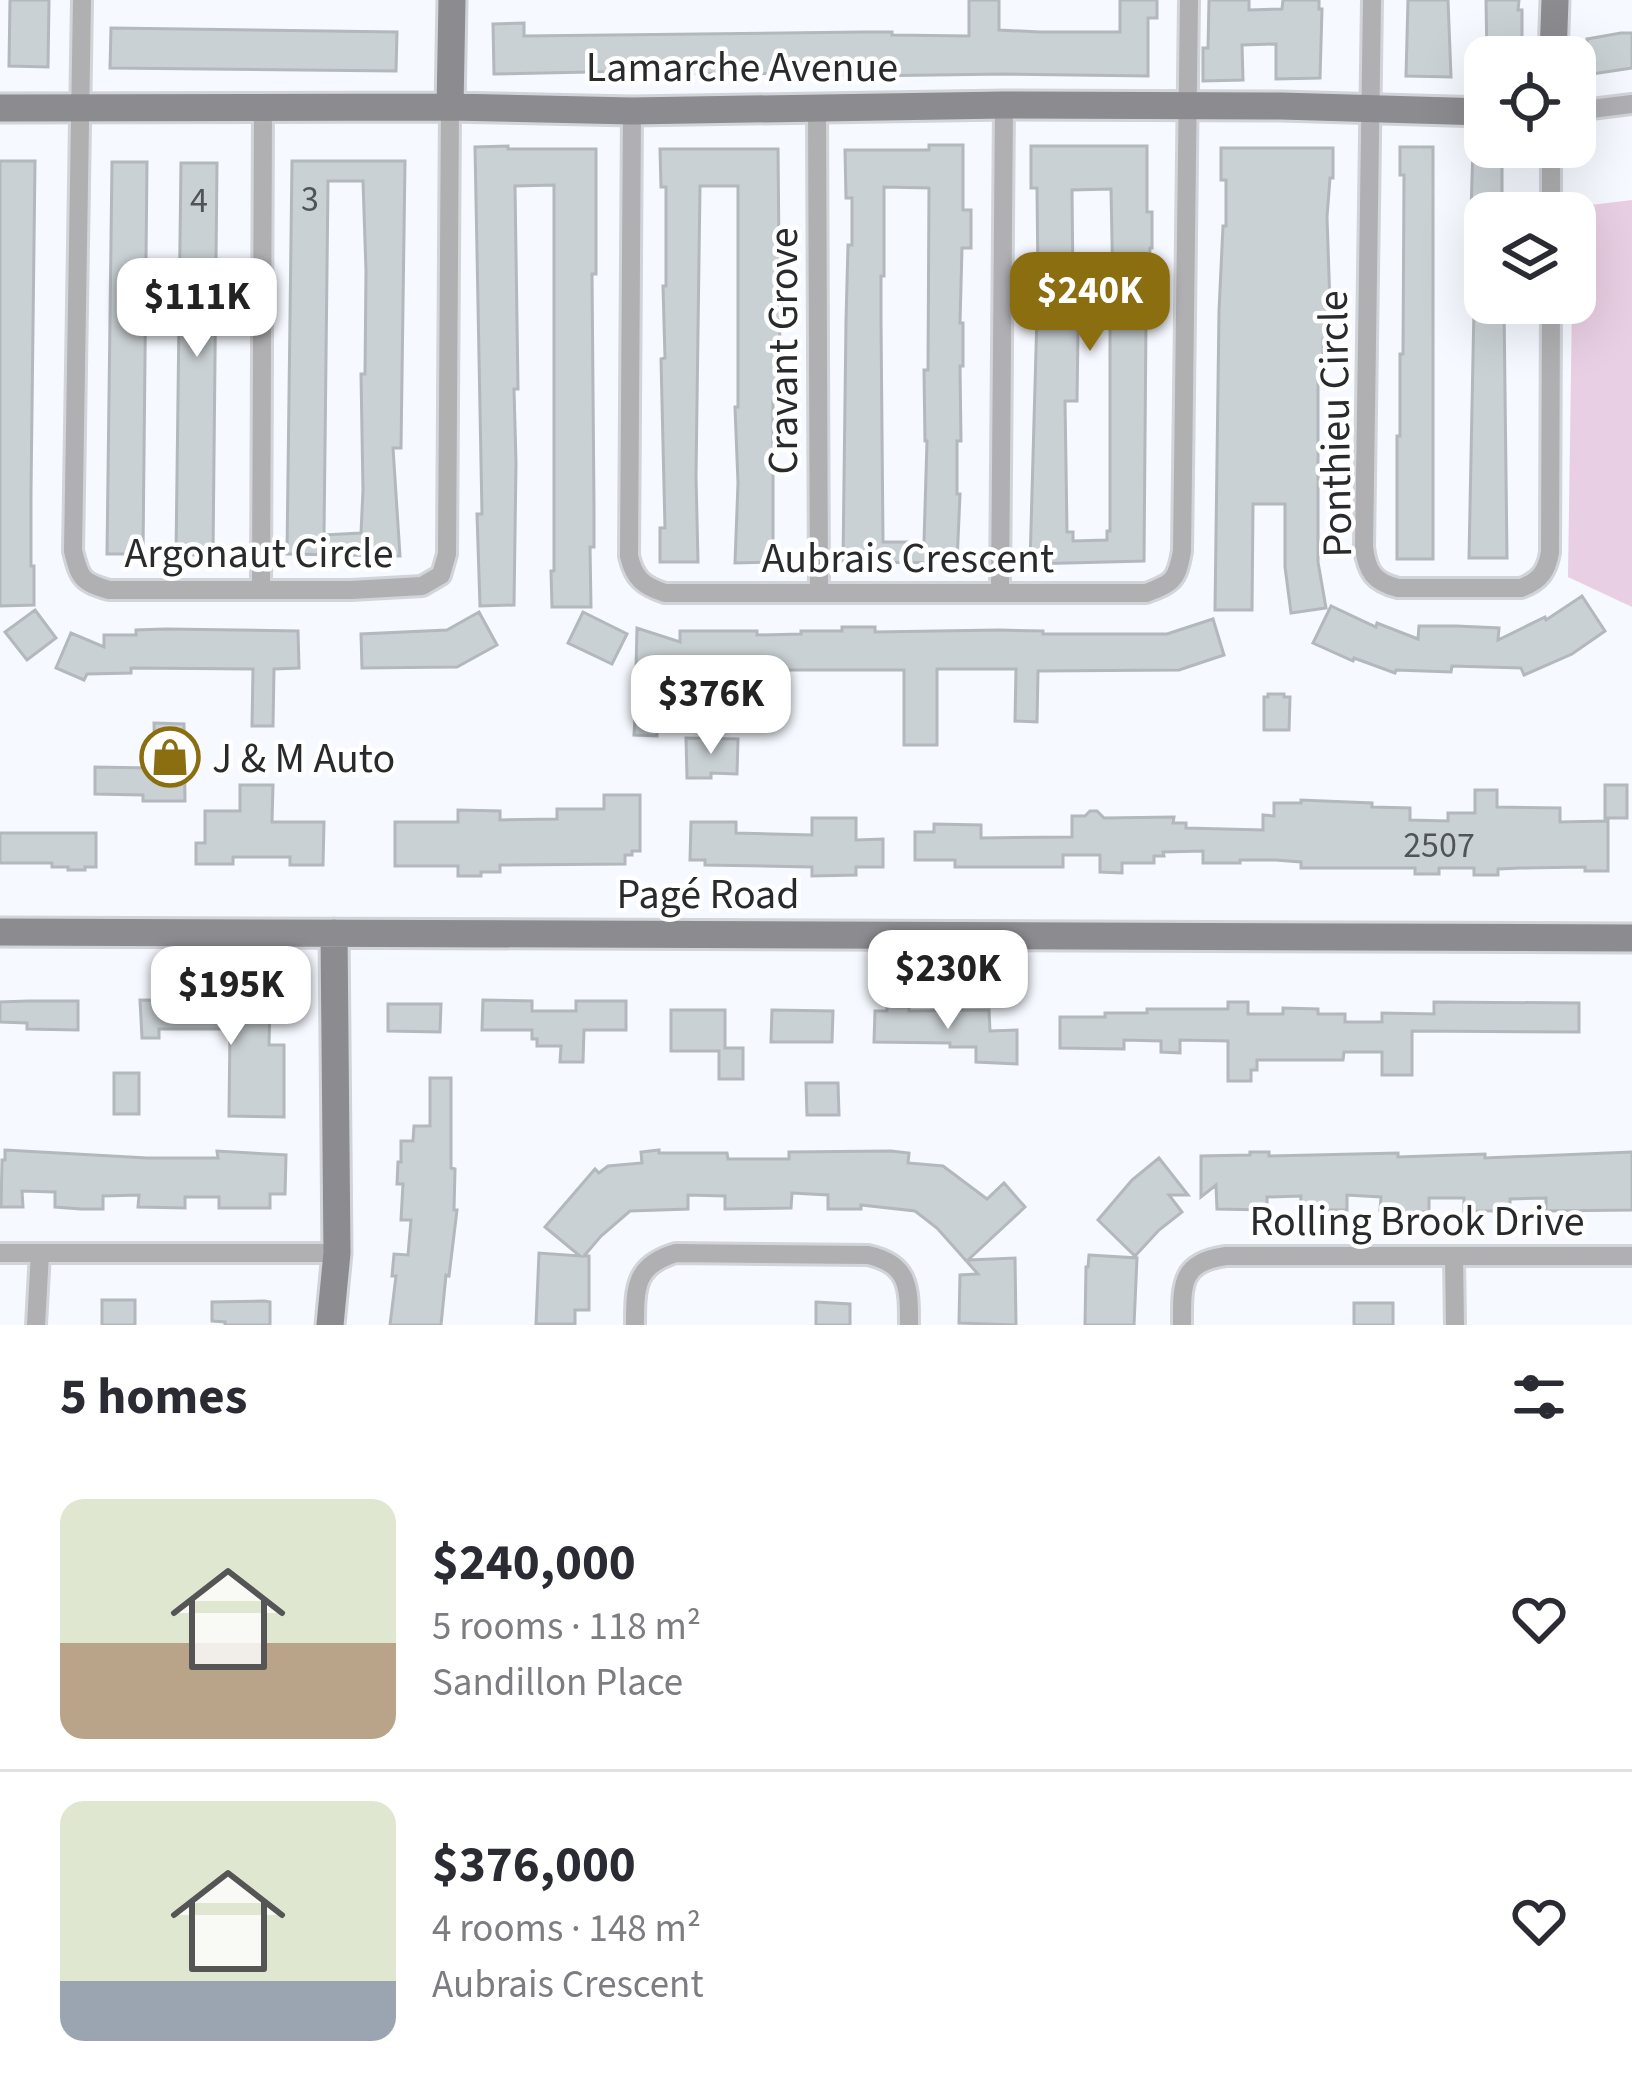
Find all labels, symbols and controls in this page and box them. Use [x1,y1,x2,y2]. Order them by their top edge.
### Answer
map controls [1464,36,1596,324]
button: locate [1464,36,1596,168]
street label: Lamarche Avenue [586,38,898,98]
house number: 3 [301,174,319,225]
house number: 4 [190,175,208,226]
button: layers [1464,192,1596,324]
street label: Cravant Grove [754,227,814,475]
pin: $240K [1006,252,1174,354]
pin: $111K [113,258,281,360]
text: $240K [1037,263,1143,319]
text: $111K [144,269,250,325]
street label: Ponthieu Circle [1304,290,1368,558]
street label: Argonaut Circle [124,524,394,584]
street label: Aubrais Crescent [762,529,1054,589]
pin: $376K [627,655,795,757]
text: $376K [658,666,764,722]
shop icon: J & M Auto [139,726,201,788]
place label: J & M Auto [212,729,395,789]
house number: 2507 [1403,820,1475,871]
street label: Pagé Road [616,865,800,925]
pin: $230K [864,930,1032,1032]
text: $230K [895,941,1001,997]
pin: $195K [147,946,315,1048]
text: $195K [178,957,284,1013]
street label: Rolling Brook Drive [1249,1192,1585,1252]
text: 5 homes [60,1361,247,1433]
icon: filters [1506,1364,1572,1430]
text: $240,000 [432,1527,636,1599]
icon: home [156,1547,300,1691]
icon: heart [1506,1586,1572,1652]
text: 5 rooms · 118 m² [432,1599,701,1655]
text: Sandillon Place [432,1655,683,1711]
text: $376,000 [432,1829,636,1901]
icon: home [156,1849,300,1993]
icon: heart [1506,1888,1572,1954]
text: 4 rooms · 148 m² [432,1901,701,1957]
text: Aubrais Crescent [432,1957,704,2013]

